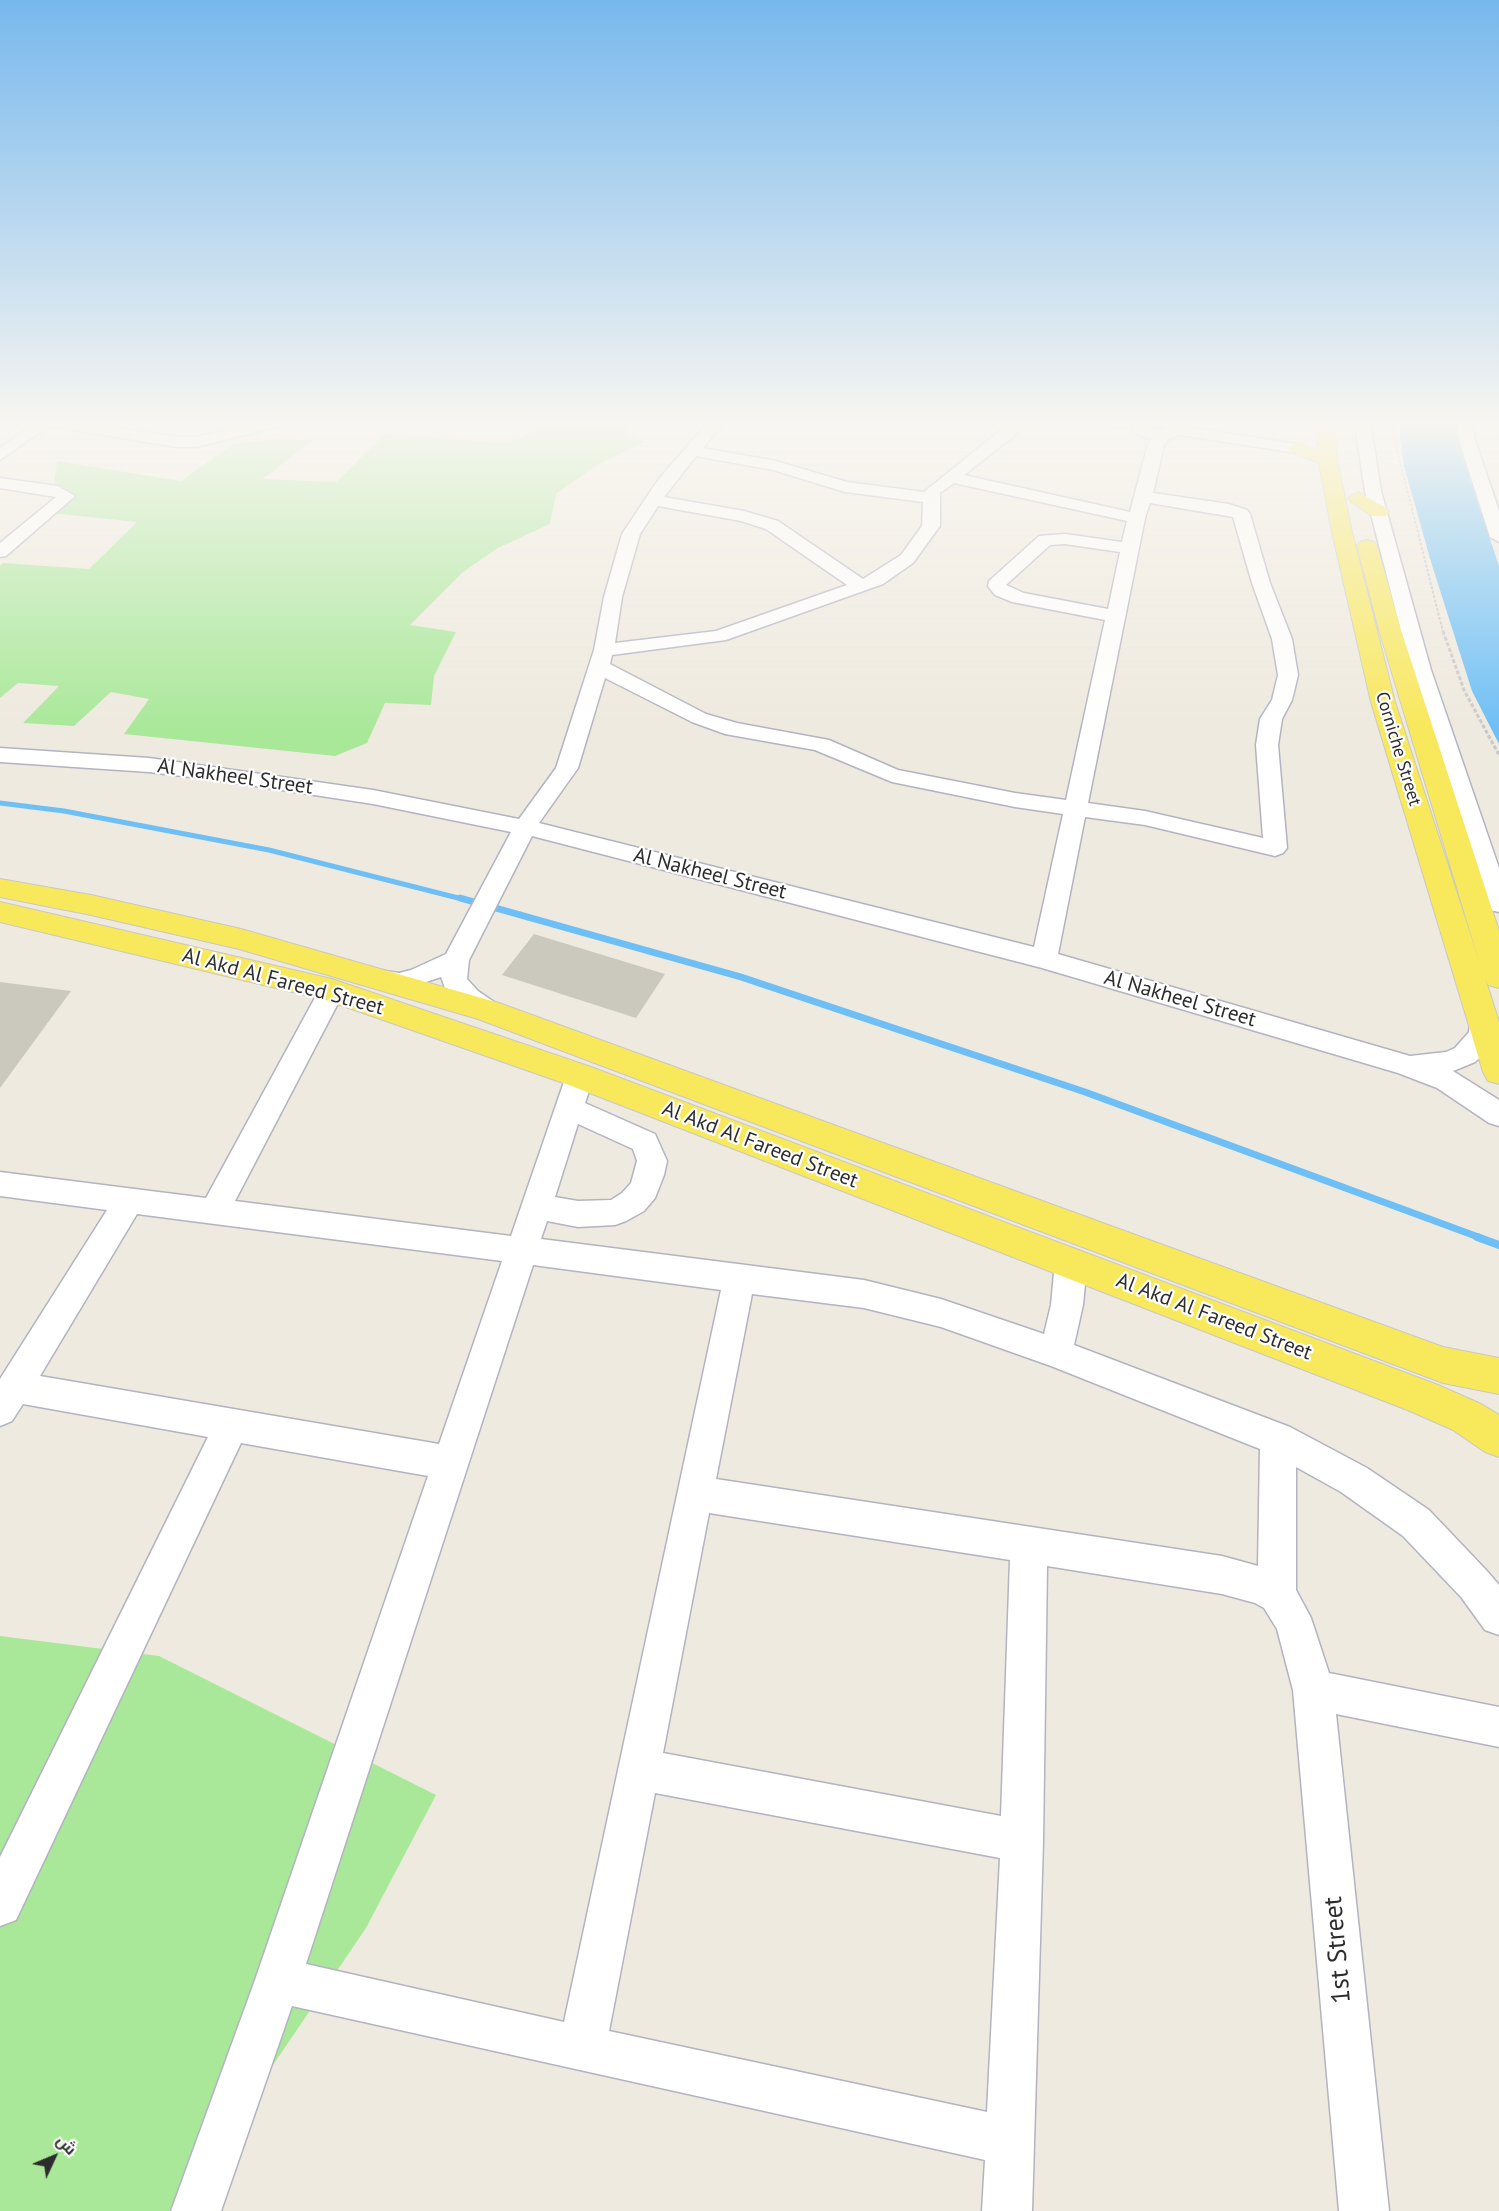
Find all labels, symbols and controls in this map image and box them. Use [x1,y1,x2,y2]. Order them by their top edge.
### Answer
street label: Corniche Street [1370,689,1426,809]
street label: Al Nakheel Street [156,754,314,800]
street label: Al Nakheel Street [631,843,789,905]
street label: Al Akd Al Fareed Street [180,943,386,1021]
street label: Al Nakheel Street [1101,965,1259,1033]
street label: Al Akd Al Fareed Street [659,1096,861,1194]
street label: Al Akd Al Fareed Street [1113,1268,1315,1366]
street label: 1st Street [1318,1895,1358,2005]
north arrow [24,2127,84,2187]
text: ش [53,2130,81,2159]

